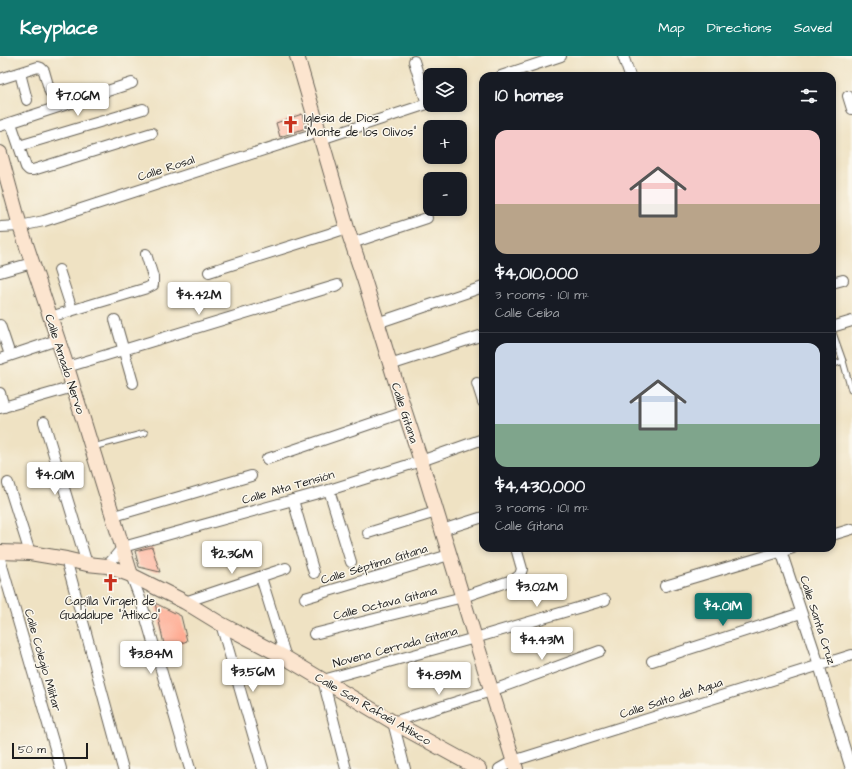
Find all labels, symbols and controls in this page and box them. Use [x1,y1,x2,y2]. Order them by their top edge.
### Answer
text: Keyplace [20,15,98,42]
text: Map [658,18,685,38]
text: Directions [707,18,772,38]
text: Saved [794,18,832,38]
map controls [423,68,467,216]
button: layers [423,68,467,112]
pin: $7.06M [45,83,111,117]
text: 10 homes [495,84,564,108]
icon: filters [798,85,820,107]
text: $7.06M [56,87,100,105]
place label: Iglesia de Dios "Monte de los Olivos" [304,110,416,141]
church icon: Iglesia de Dios "Monte de los Olivos" [281,115,301,135]
button: + [423,120,467,164]
street label: Calle Rosal [135,151,197,186]
icon: home [622,156,694,228]
button: − [423,172,467,216]
text: $4,010,000 [495,262,578,286]
pin: $4.42M [166,282,232,316]
text: $4.42M [177,286,221,304]
text: 3 rooms · 101 m² [495,286,589,304]
text: Calle Ceiba [495,304,559,322]
street label: Calle Amado Nervo [40,312,89,417]
icon: home [622,369,694,441]
street label: Calle Gitana [387,381,422,446]
pin: $4.01M [22,462,88,496]
text: $4.01M [36,466,74,484]
street label: Calle Alta Tensión [240,466,336,509]
text: $4,430,000 [495,475,585,499]
text: 3 rooms · 101 m² [495,499,589,517]
text: Calle Gitana [495,517,563,535]
street label: Calle Séptima Gitana [319,540,430,589]
pin: $2.36M [199,541,265,575]
text: $2.36M [211,545,253,563]
church icon: Capilla Virgen de Guadalupe "Atlixco" [100,572,120,592]
pin: $3.02M [504,574,570,608]
street label: Calle Santa Cruz [795,574,840,667]
text: $3.02M [516,578,558,596]
street label: Calle Octava Gitana [331,582,439,625]
place label: Capilla Virgen de Guadalupe "Atlixco" [60,593,160,624]
pin: $4.01M [690,593,756,627]
text: $4.01M [704,597,742,615]
street label: Calle Colegio Militar [19,607,65,714]
street label: Novena Cerrada Gitana [331,623,459,672]
pin: $4.43M [509,627,575,661]
text: $4.43M [520,631,564,649]
pin: $3.84M [118,641,184,675]
text: $3.84M [129,645,173,663]
pin: $3.56M [220,659,286,693]
pin: $4.89M [406,662,472,696]
text: $3.56M [231,663,275,681]
text: $4.89M [417,666,461,684]
street label: Calle San Rafaél Atlixco [312,669,434,750]
street label: Calle Salto del Agua [618,674,725,724]
scale bar [12,741,88,760]
text: 50 m [18,742,46,757]

